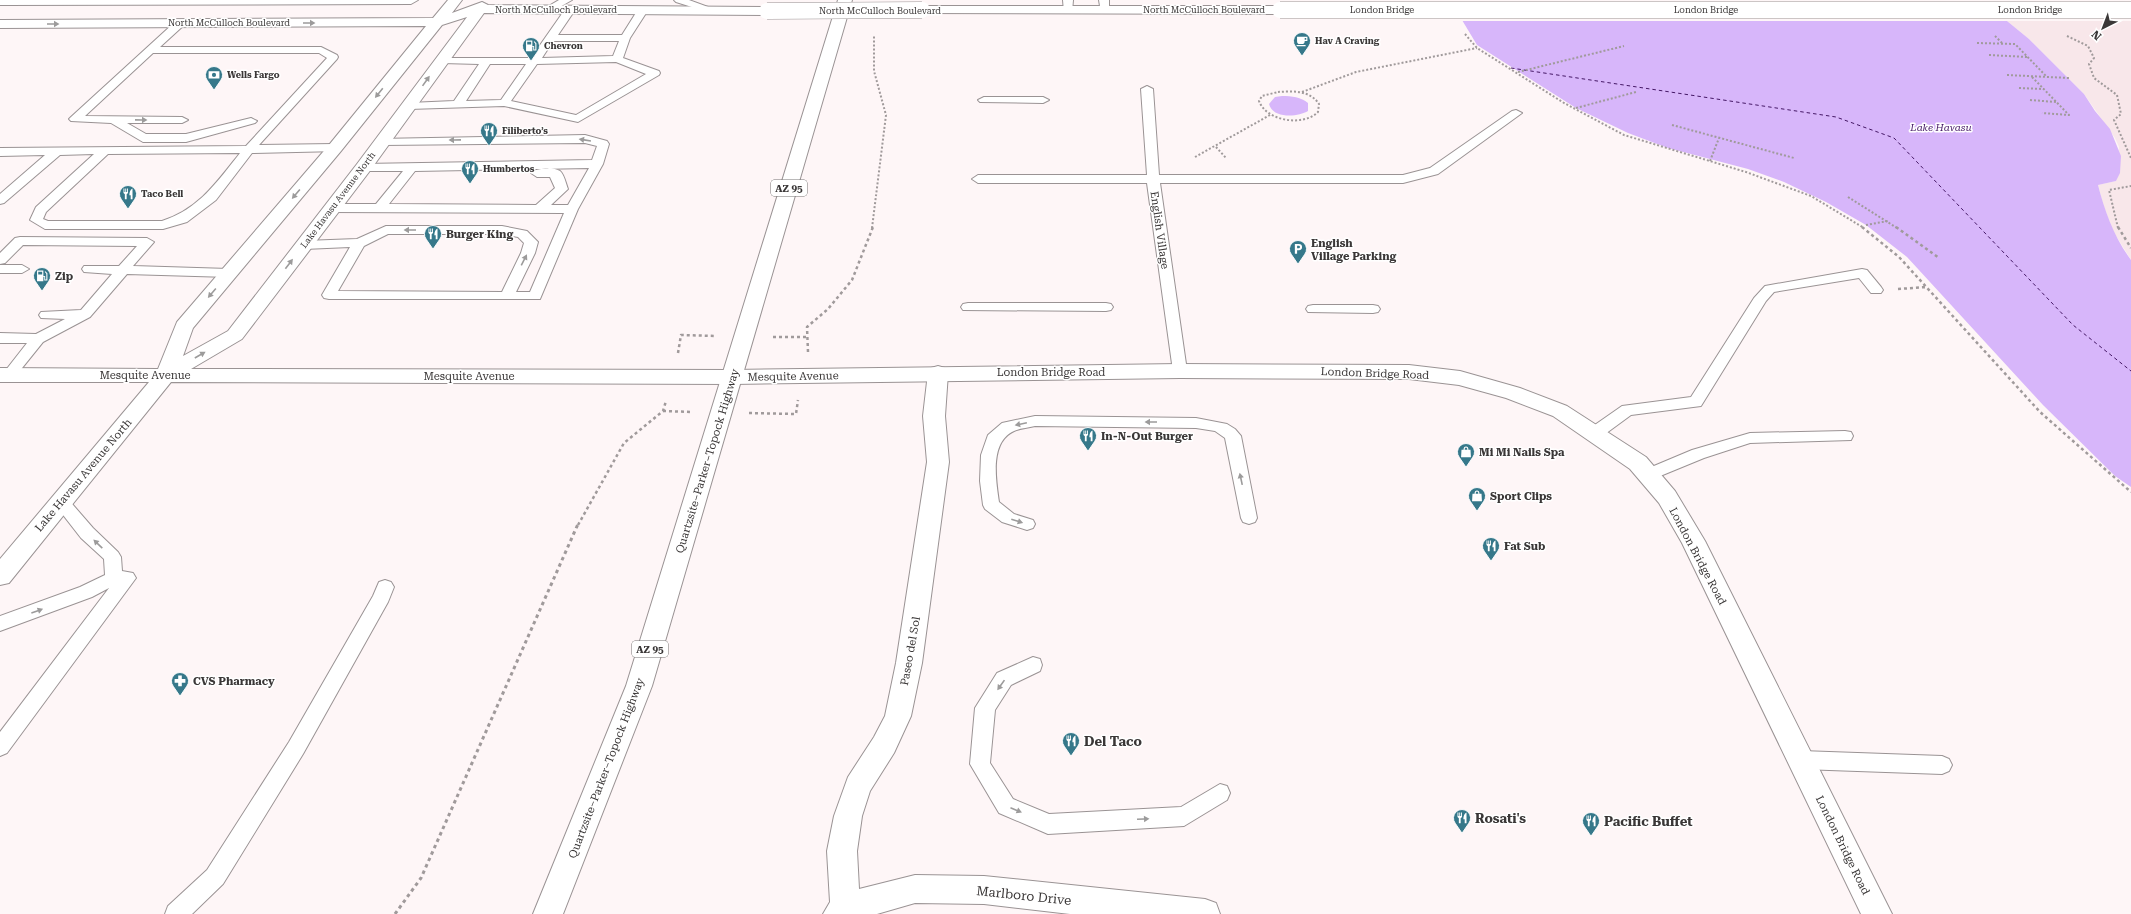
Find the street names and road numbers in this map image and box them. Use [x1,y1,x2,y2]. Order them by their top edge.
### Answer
street label: North McCulloch Boulevard [495,5,617,15]
street label: North McCulloch Boulevard [1143,5,1265,15]
street label: London Bridge [1350,5,1414,15]
street label: London Bridge [1674,5,1738,15]
street label: London Bridge [1998,5,2062,15]
street label: North McCulloch Boulevard [819,6,941,16]
street label: North McCulloch Boulevard [168,18,290,28]
street label: Lake Havasu Avenue North [299,150,377,250]
road number: AZ 95 [771,180,807,196]
street label: English Village [1148,190,1171,270]
street label: London Bridge Road [1320,365,1430,382]
street label: London Bridge Road [997,366,1105,379]
street label: Quartzsite–Parker–Topock Highway [673,367,742,555]
street label: Mesquite Avenue [99,369,191,382]
street label: Mesquite Avenue [747,369,839,384]
street label: Mesquite Avenue [423,370,515,383]
street label: Lake Havasu Avenue North [32,416,135,534]
street label: London Bridge Road [1666,505,1729,607]
street label: Paseo del Sol [898,615,923,687]
road number: AZ 95 [632,641,668,657]
street label: Quartzsite–Parker–Topock Highway [566,676,647,860]
street label: London Bridge Road [1813,794,1872,897]
street label: Marlboro Drive [976,883,1072,908]

